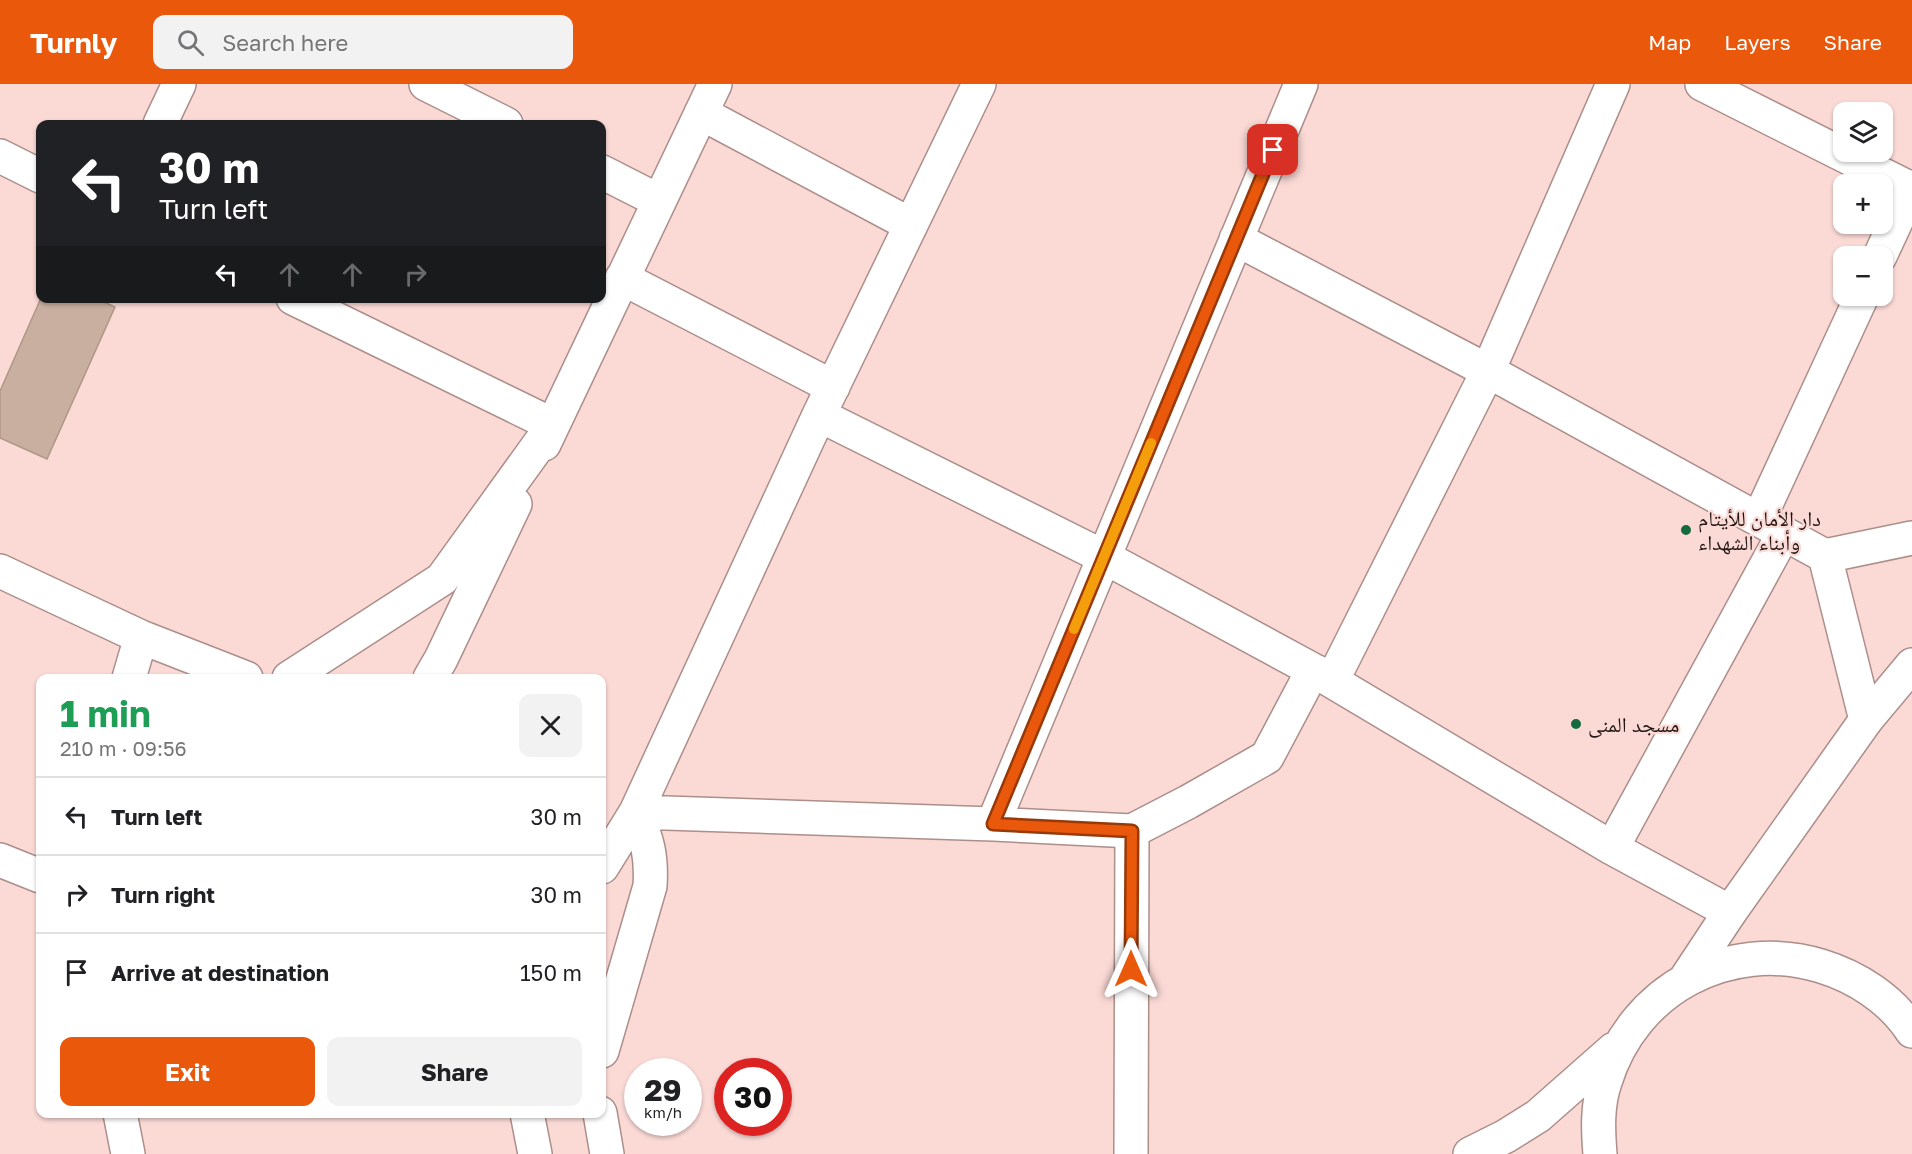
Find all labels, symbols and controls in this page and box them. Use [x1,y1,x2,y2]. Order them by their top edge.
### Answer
search box [153,15,573,69]
text: Turnly [30,26,117,59]
icon: search [174,26,207,59]
text: Search here [222,29,348,56]
text: Map [1648,29,1691,55]
text: Layers [1724,29,1791,55]
text: Share [1824,29,1882,55]
map controls [1833,102,1893,306]
button: layers [1833,102,1893,162]
pin [1247,124,1298,175]
icon: arrive [1256,133,1289,166]
text: 30 m [159,142,259,192]
icon: left [60,144,138,222]
button: + [1833,174,1893,234]
text: Turn left [159,193,268,225]
button: − [1833,246,1893,306]
icon: left [210,258,243,291]
icon: ahead [273,258,306,291]
icon: ahead [336,258,369,291]
icon: right [399,258,432,291]
place label: دار الأمان للأيتام وأبناء الشهداء [1698,505,1821,555]
marker: دار الأمان للأيتام وأبناء الشهداء [1679,523,1693,537]
text: 1 min [60,692,151,735]
button: close [519,694,582,757]
place label: مسجد المنى [1588,711,1679,738]
marker: مسجد المنى [1569,717,1583,731]
text: 210 m · 09:56 [60,736,187,760]
icon: left [60,800,93,833]
text: Turn left [111,803,202,830]
text: 30 m [531,803,582,830]
icon: right [60,878,93,911]
text: Turn right [111,881,215,908]
text: 30 m [531,881,582,908]
position arrow [1099,937,1163,1001]
icon: arrive [60,956,93,989]
text: Arrive at destination [111,959,329,986]
text: 150 m [520,959,582,986]
button: Exit [60,1037,315,1106]
button: Share [327,1037,582,1106]
speed limit sign: 30 [714,1058,792,1136]
text: 29 [644,1072,682,1108]
text: km/h [644,1103,682,1121]

